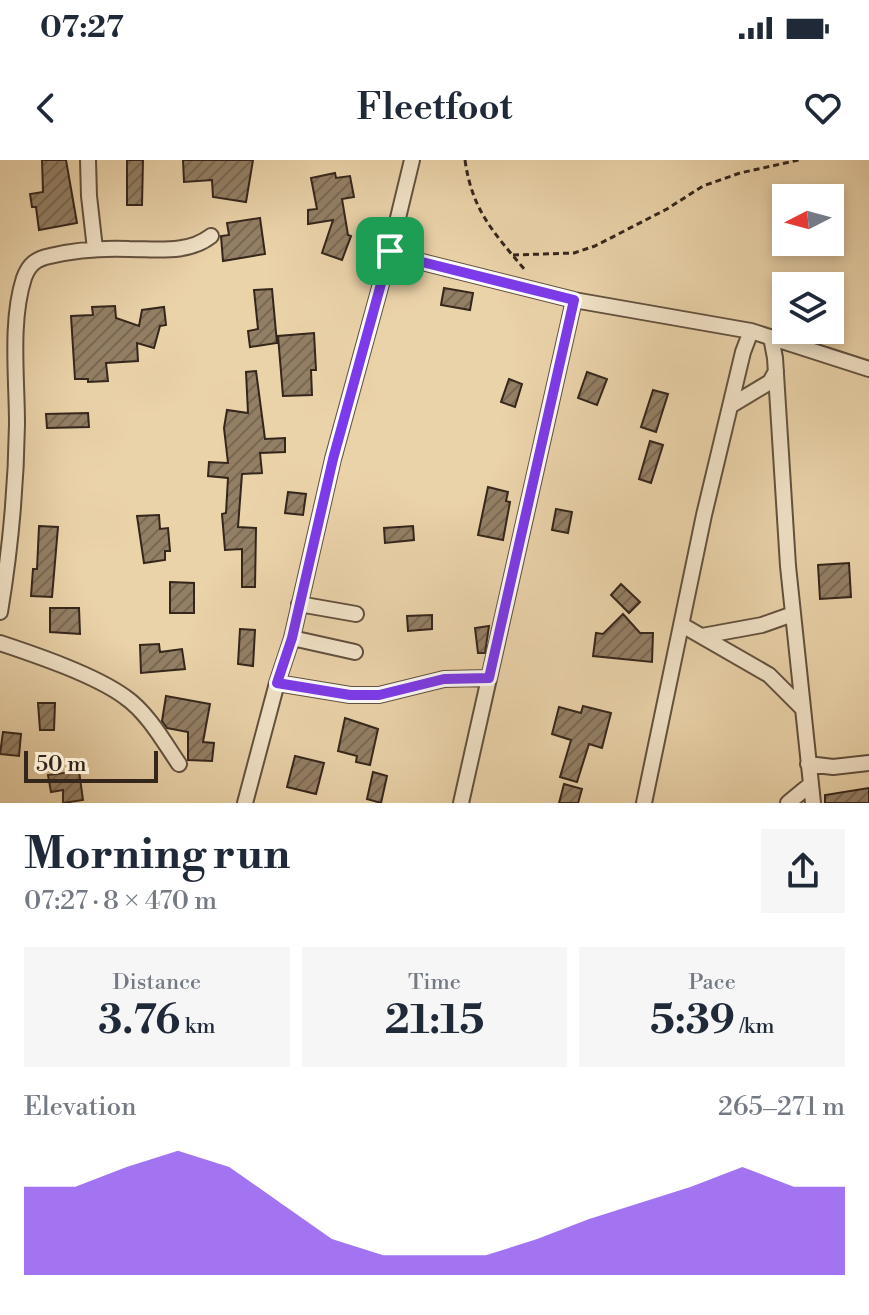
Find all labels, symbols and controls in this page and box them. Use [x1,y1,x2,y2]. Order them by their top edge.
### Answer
text: 07:27 [40,9,124,47]
icon: back [24,86,68,130]
text: Fleetfoot [357,86,512,131]
icon: heart [801,86,845,130]
north arrow [772,184,844,256]
map controls [772,184,844,344]
pin [356,217,424,285]
icon: arrive [368,229,412,273]
button: layers [772,272,844,344]
scale bar [24,747,158,783]
text: 50 m [36,751,87,778]
text: Morning run [24,827,290,882]
button: share [761,829,845,913]
text: 07:27 · 8 × 470 m [24,885,217,917]
text: Distance [112,969,201,996]
text: Time [408,969,461,996]
text: Pace [689,969,736,996]
text: 3.76 [98,996,180,1046]
text: 21:15 [385,996,484,1046]
text: 5:39 [650,996,735,1046]
text: km [180,1013,216,1040]
text: /km [735,1013,774,1040]
text: Elevation [24,1091,137,1123]
text: 265–271 m [718,1091,845,1123]

